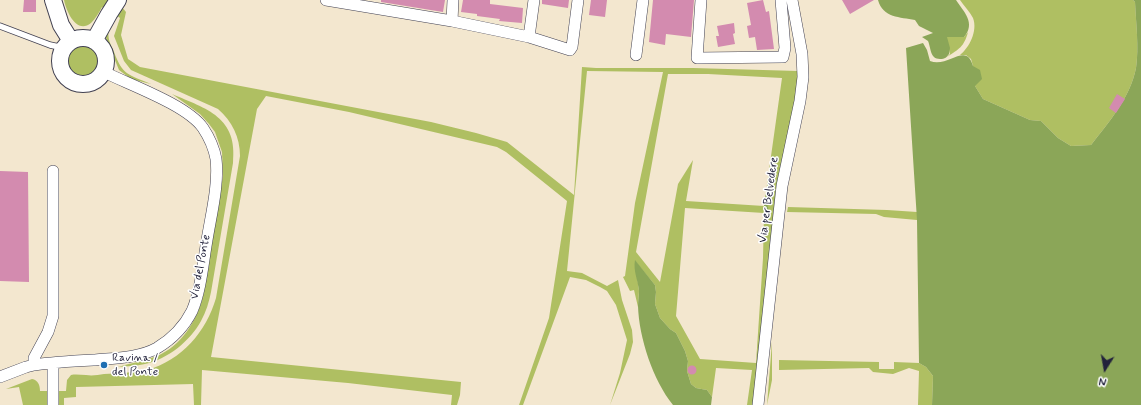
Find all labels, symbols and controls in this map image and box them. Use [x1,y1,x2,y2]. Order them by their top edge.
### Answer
street label: Via per Belvedere [756,156,782,244]
street label: Via del Ponte [188,233,214,301]
north arrow [1085,349,1125,389]
place label: Ravina / del Ponte [112,351,159,379]
marker: Ravina / del Ponte [99,360,109,370]
text: N [1098,373,1108,388]

